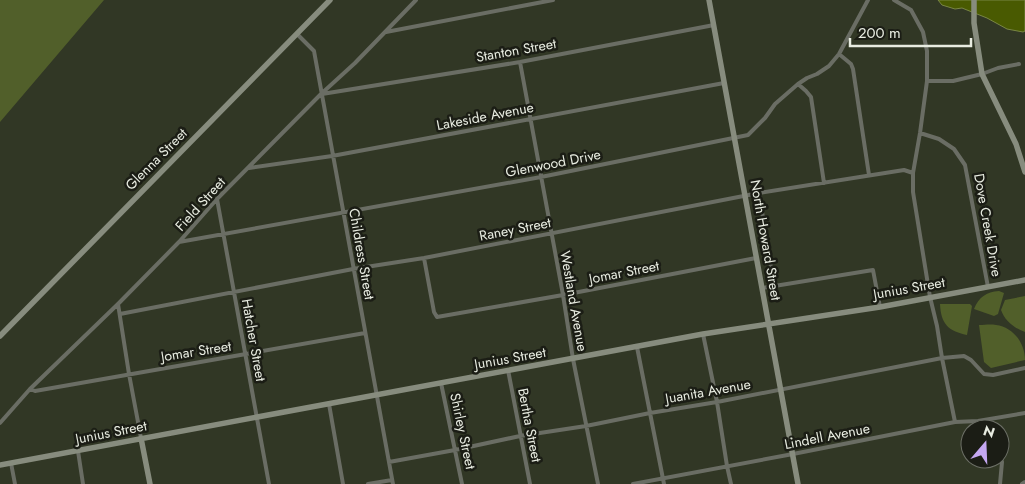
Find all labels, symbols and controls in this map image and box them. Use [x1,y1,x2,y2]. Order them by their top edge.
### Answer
scale bar [850,15,971,47]
text: 200 m [858,22,901,44]
street label: Stanton Street [474,33,558,67]
street label: Lakeside Avenue [435,97,535,135]
street label: Glenna Street [121,123,192,194]
street label: Glenwood Drive [504,144,602,182]
street label: Field Street [170,172,230,235]
street label: Dove Creek Drive [969,172,1007,278]
street label: North Howard Street [746,178,787,303]
street label: Childress Street [344,207,380,302]
street label: Raney Street [477,212,553,246]
street label: Westland Avenue [555,249,593,353]
street label: Jomar Street [585,255,661,289]
street label: Junius Street [870,272,947,304]
street label: Hatcher Street [237,297,271,384]
street label: Jomar Street [157,335,233,367]
street label: Junius Street [471,342,548,374]
street label: Juanita Avenue [662,374,752,409]
street label: Bertha Street [513,386,547,464]
street label: Shirley Street [445,391,481,472]
street label: Junius Street [72,415,149,449]
street label: Lindell Avenue [783,418,871,454]
north arrow [960,419,1010,469]
text: N [981,420,998,443]

